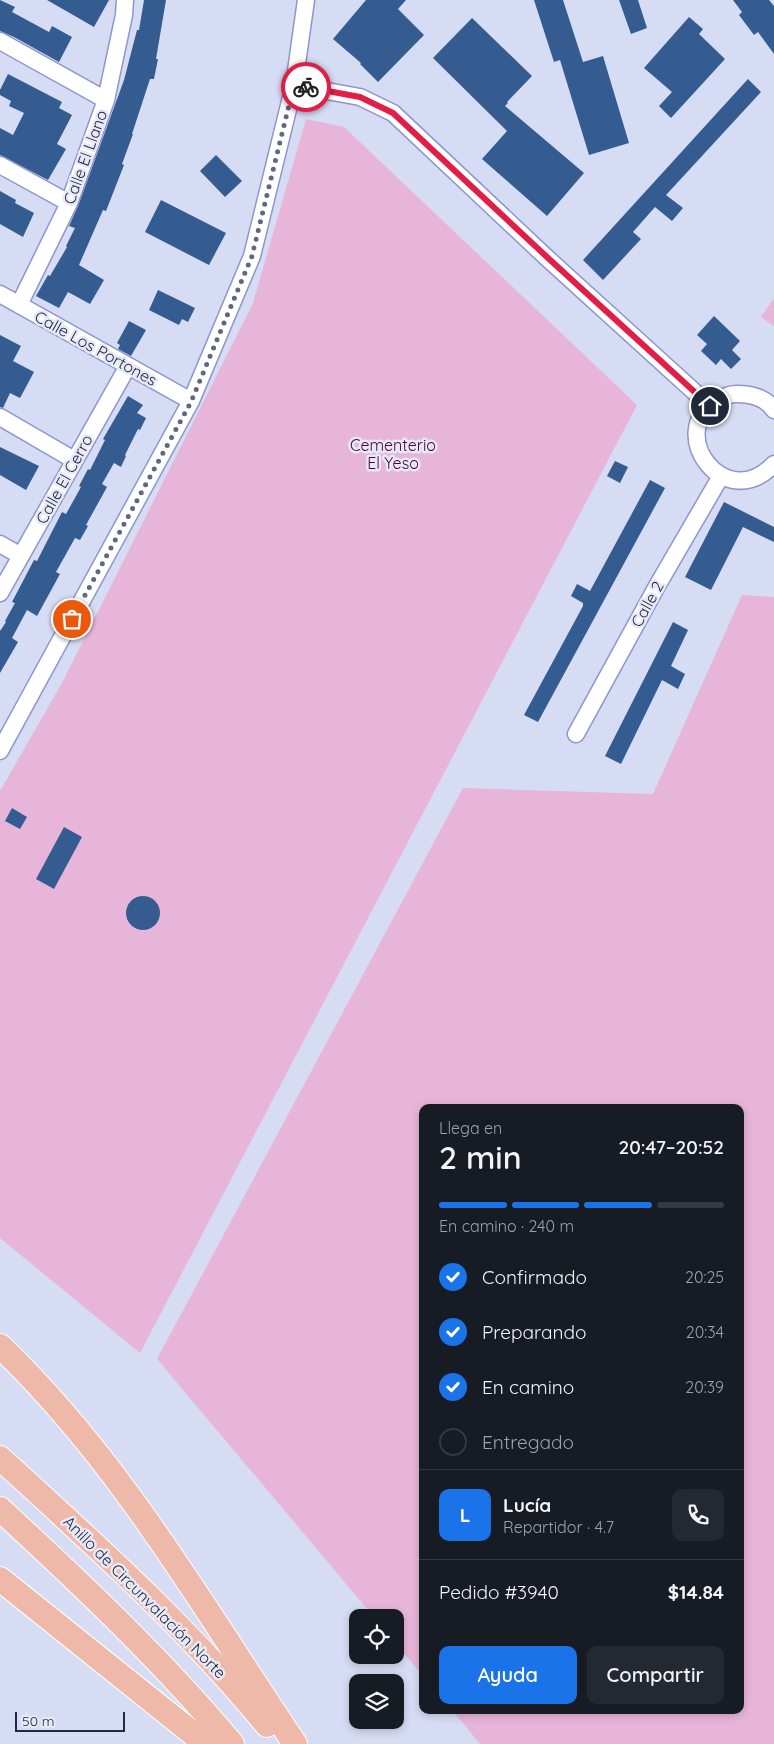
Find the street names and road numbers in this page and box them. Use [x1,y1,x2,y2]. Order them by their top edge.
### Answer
street label: Calle El Llano [59,107,111,207]
street label: Calle Los Portones [31,306,161,390]
street label: Calle El Cerro [31,431,97,527]
street label: Calle 2 [626,577,668,631]
street label: Anillo de Circunvalación Norte [59,1511,231,1683]

